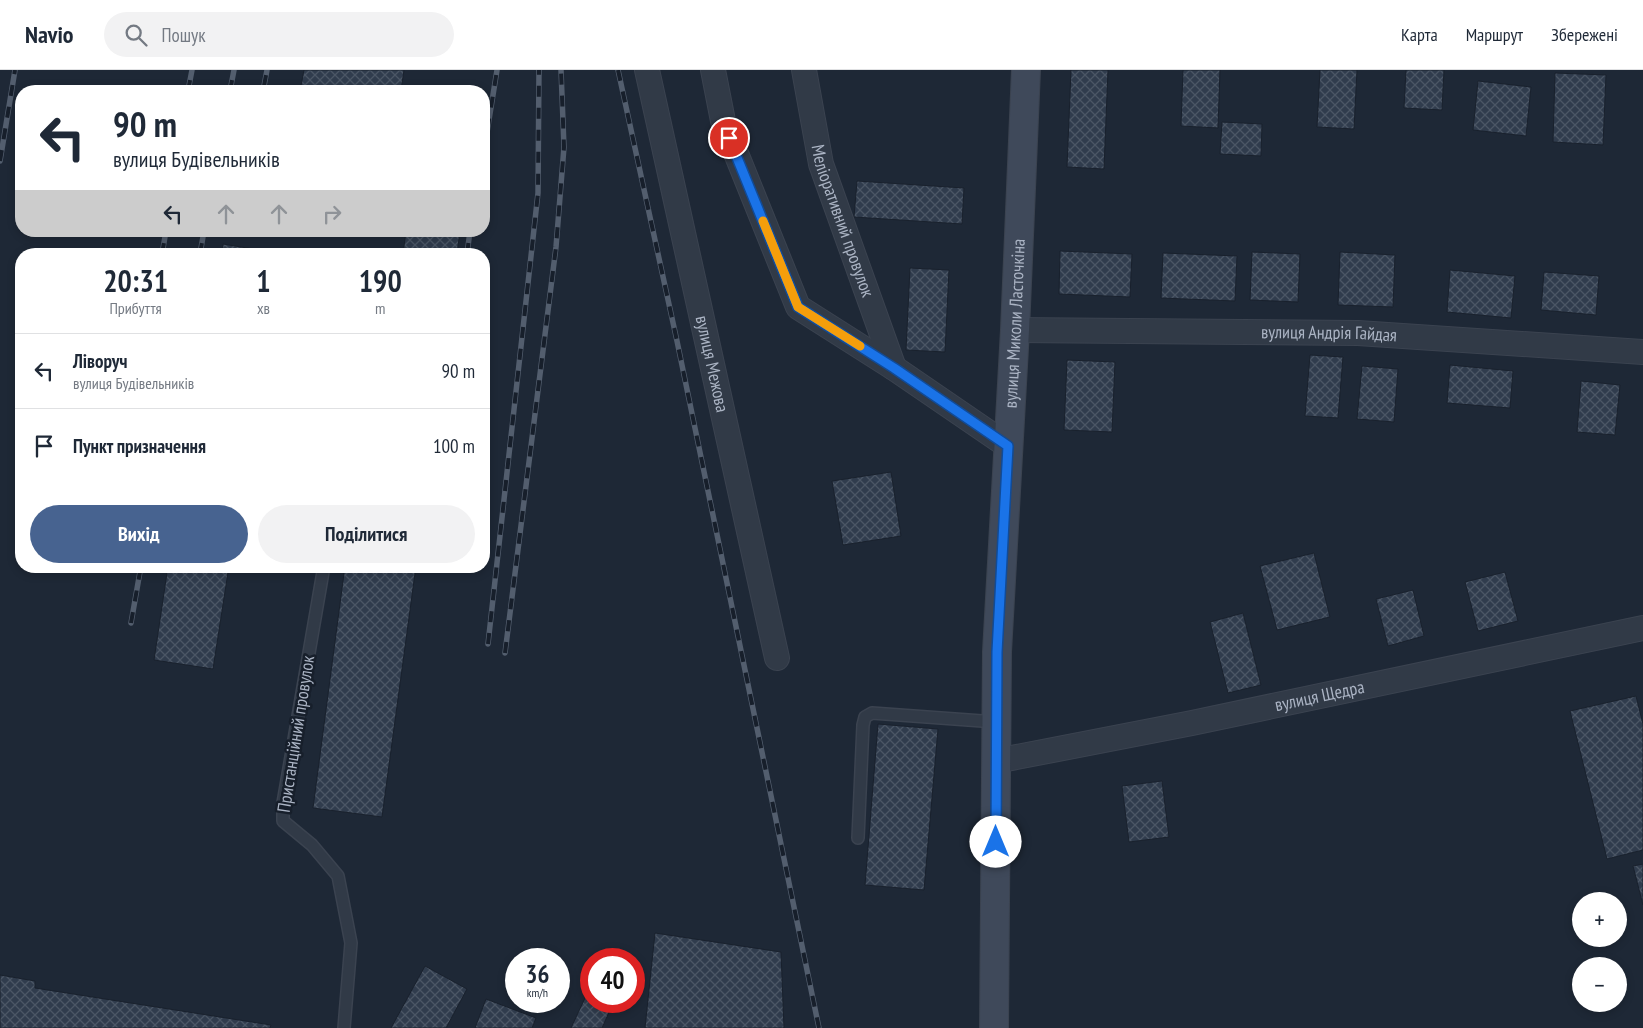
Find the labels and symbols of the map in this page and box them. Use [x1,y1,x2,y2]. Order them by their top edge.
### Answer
pin [708,117,750,159]
street label: Меліоративний провулок [807,142,880,300]
street label: вулиця Миколи Ласточкіна [999,238,1030,409]
street label: вулиця Межова [691,313,734,414]
street label: вулиця Андрія Гайдая [1261,320,1398,347]
street label: Пристанційний провулок [272,654,319,814]
street label: вулиця Щедра [1273,675,1366,716]
position arrow [969,815,1021,867]
speed limit sign: 40 [580,948,645,1013]

